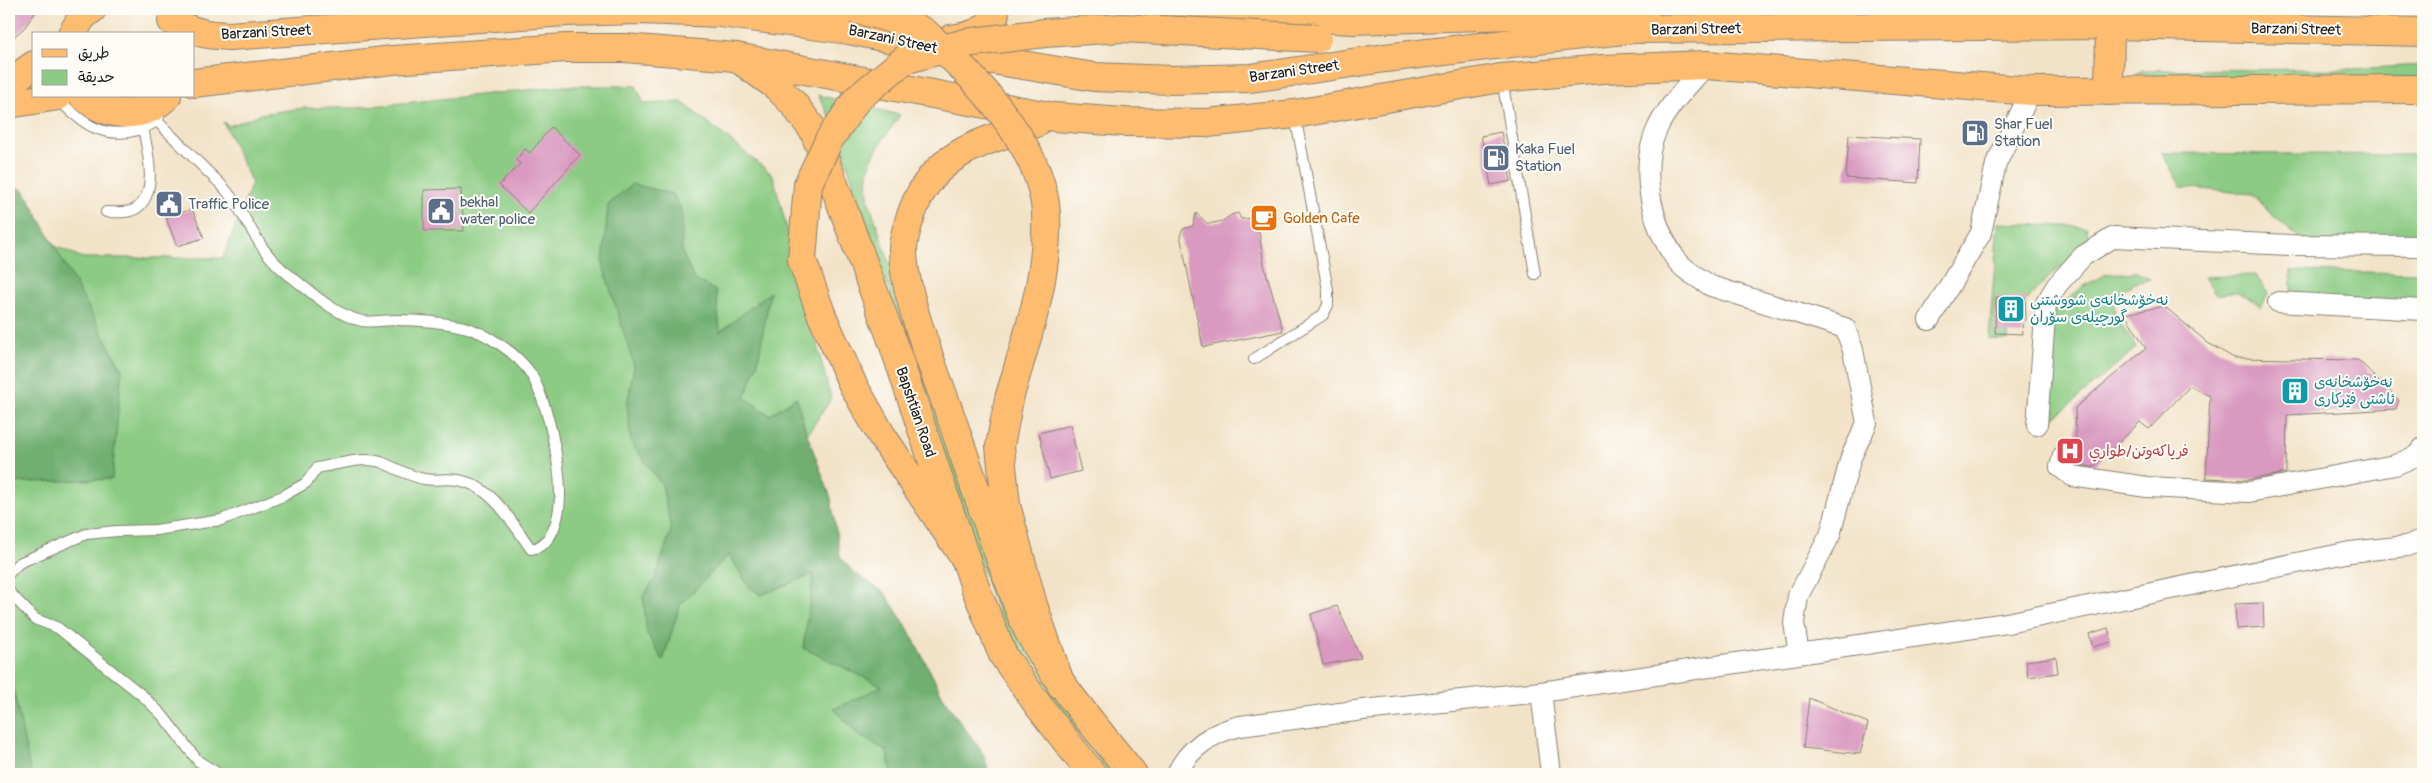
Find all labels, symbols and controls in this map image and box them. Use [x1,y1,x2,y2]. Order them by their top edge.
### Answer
street label: Barzani Street [1651,19,1742,40]
street label: Barzani Street [2251,19,2342,40]
street label: Barzani Street [220,21,313,44]
street label: Barzani Street [847,21,940,58]
legend [32,32,195,98]
text: طريق [78,44,110,63]
street label: Barzani Street [1248,56,1341,87]
text: حديقة [78,68,115,87]
place label: Shar Fuel Station [1994,115,2053,151]
fuel station icon: Shar Fuel Station [1960,118,1990,148]
place label: Kaka Fuel Station [1515,140,1575,176]
fuel station icon: Kaka Fuel Station [1481,143,1511,173]
public building icon: Traffic Police [154,189,184,219]
place label: bekhal water police [460,193,536,229]
place label: Traffic Police [188,195,270,214]
public building icon: bekhal water police [426,196,456,226]
cafe icon: Golden Cafe [1249,203,1279,233]
place label: Golden Cafe [1283,209,1360,228]
place label: نەخۆشخانەی شووشتنی گورچیلەی سۆران [2030,291,2168,327]
building icon: نەخۆشخانەی شووشتنی گورچیلەی سۆران [1996,294,2026,324]
street label: Bapshtian Road [891,364,940,460]
place label: نەخۆشخانەی ئاشتی فێرکاری [2314,373,2395,409]
building icon: نەخۆشخانەی ئاشتی فێرکاری [2280,376,2310,406]
hospital icon: فریاکەوتن/طواري [2055,436,2085,466]
place label: فریاکەوتن/طواري [2089,442,2189,462]

